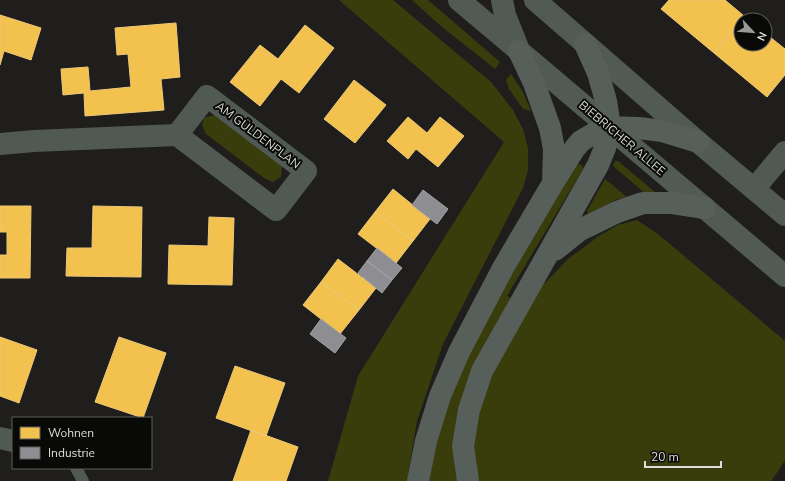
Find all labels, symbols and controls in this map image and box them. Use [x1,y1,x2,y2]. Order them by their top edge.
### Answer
north arrow [733,12,773,52]
text: N [753,29,770,43]
street label: BIEBRICHER ALLEE [575,97,669,179]
street label: AM GÜLDENPLAN [212,98,304,172]
legend [12,417,152,469]
text: Wohnen [48,425,94,441]
scale bar [645,443,721,469]
text: Industrie [48,445,95,461]
text: 20 m [651,449,679,465]

